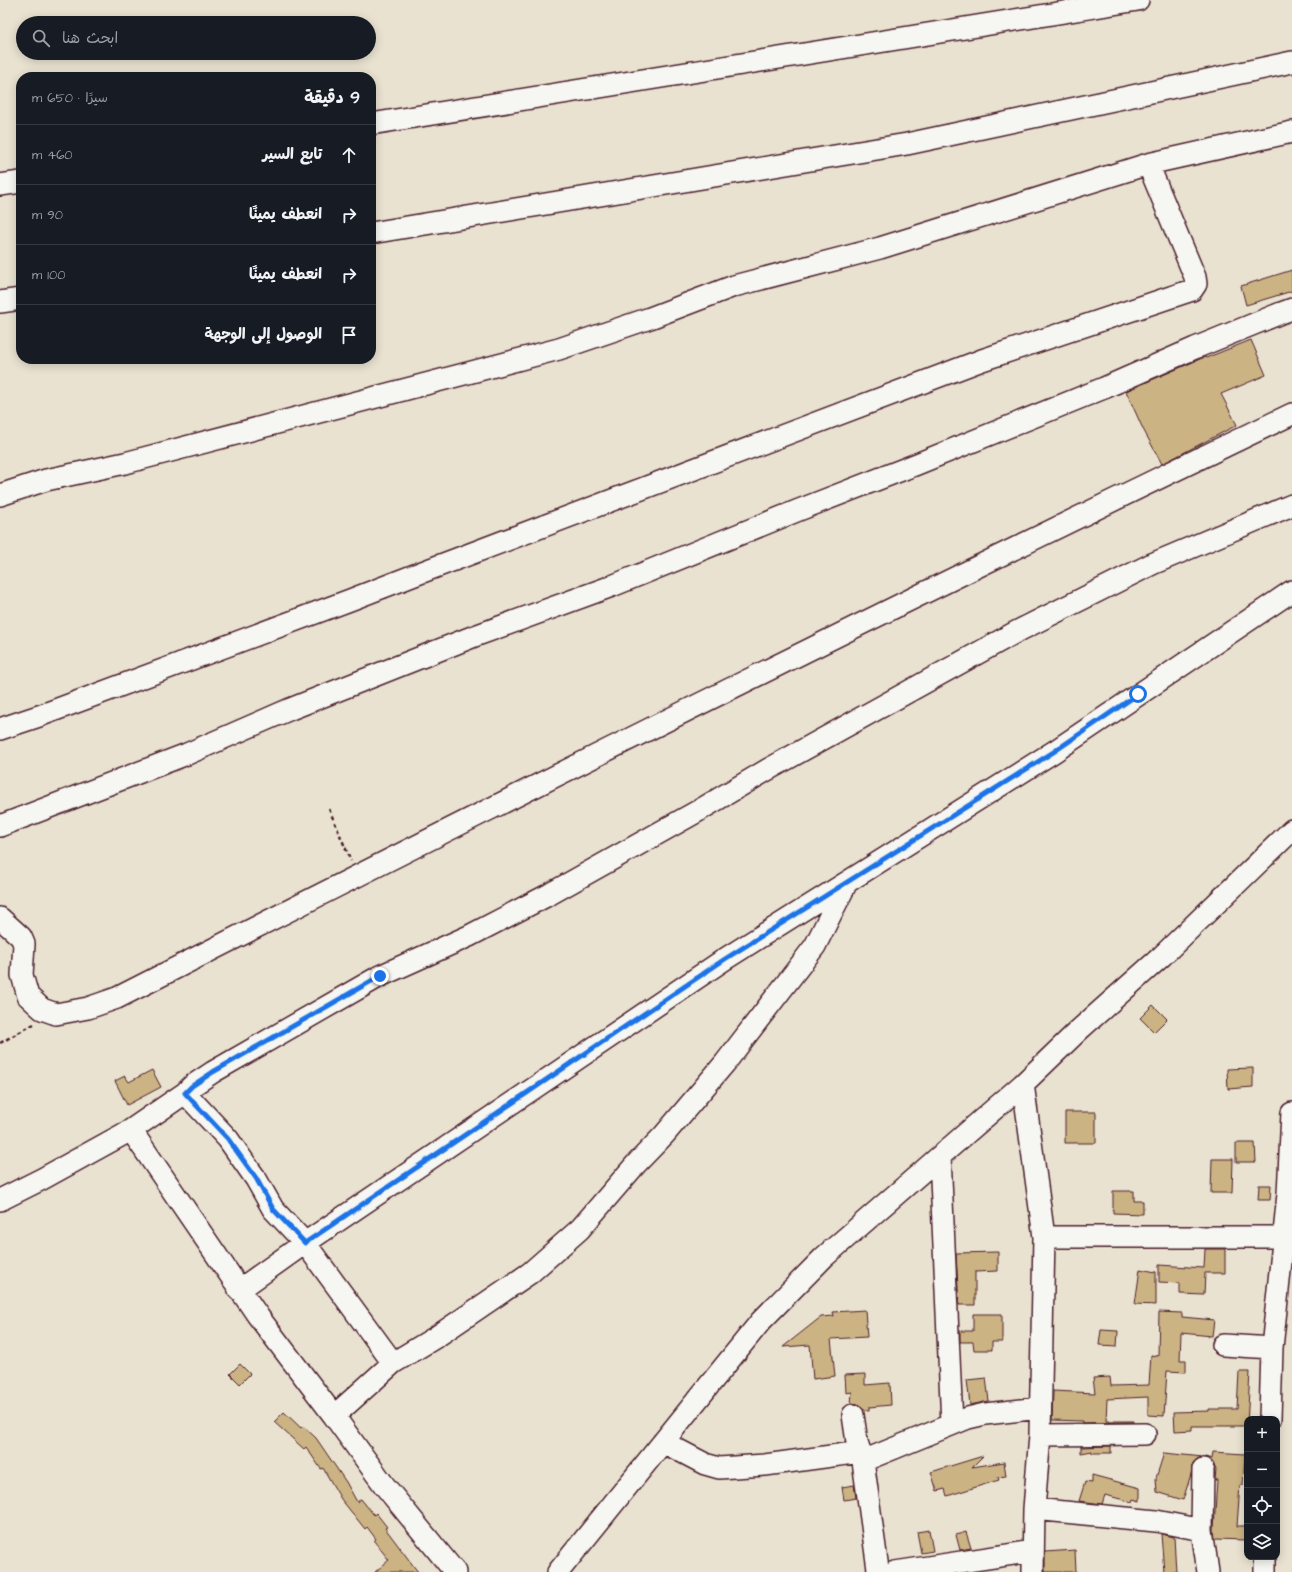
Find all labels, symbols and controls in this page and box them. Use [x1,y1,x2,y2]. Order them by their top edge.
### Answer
search box [16,16,376,60]
icon: search [30,27,52,49]
text: ابحث هنا [62,28,118,49]
text: 9 دقيقة [304,86,360,110]
text: سيرًا · 650 m [32,89,108,107]
text: تابع السير [263,144,322,165]
icon: ahead [338,144,360,166]
text: 460 m [32,146,73,164]
text: انعطف يمينًا [249,204,322,225]
icon: right [338,204,360,226]
text: 90 m [32,206,63,224]
text: انعطف يمينًا [249,264,322,285]
icon: right [338,264,360,286]
text: 100 m [32,266,65,284]
text: الوصول إلى الوجهة [205,324,322,345]
icon: arrive [338,324,360,346]
route start [1129,685,1147,703]
route end [371,967,389,985]
map controls [1244,1416,1280,1560]
button: + [1244,1416,1280,1452]
button: − [1244,1452,1280,1488]
button: locate [1244,1488,1280,1524]
button: layers [1244,1524,1280,1560]

